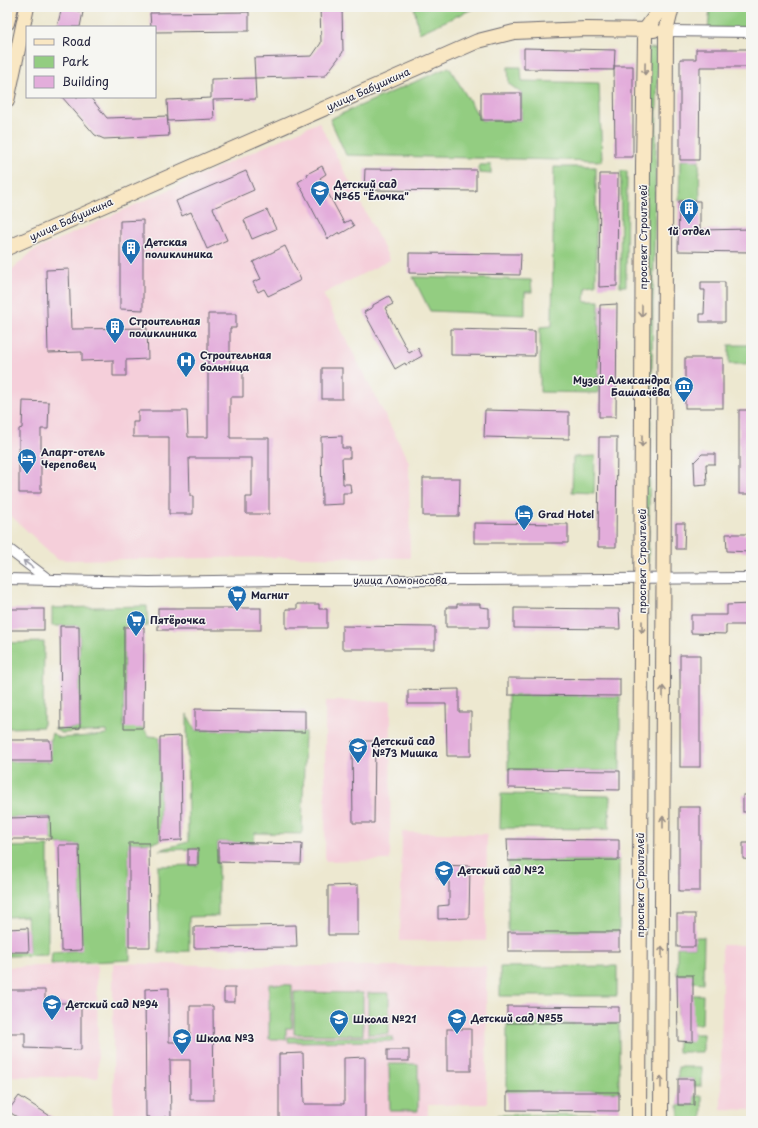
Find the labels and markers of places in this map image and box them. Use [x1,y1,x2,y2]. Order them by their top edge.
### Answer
place label: Детский сад №65 "Ёлочка" [333,176,409,203]
school or university icon: Детский сад №65 "Ёлочка" [309,179,331,207]
building icon: 1й отдел [678,197,700,225]
place label: 1й отдел [668,223,711,238]
place label: Детская поликлиника [144,234,213,261]
building icon: Детская поликлиника [120,237,142,265]
place label: Строительная поликлиника [129,313,201,340]
building icon: Строительная поликлиника [104,316,126,344]
place label: Строительная больница [200,347,272,374]
hospital icon: Строительная больница [175,350,197,378]
place label: Музей Александра Башлачёва [573,372,670,399]
museum icon: Музей Александра Башлачёва [673,375,695,403]
place label: Апарт-отель Череповец [41,444,105,471]
hotel icon: Апарт-отель Череповец [16,447,38,475]
hotel icon: Grad Hotel [513,503,535,531]
place label: Grad Hotel [538,506,594,521]
supermarket icon: Магнит [226,584,248,612]
place label: Магнит [251,587,290,602]
supermarket icon: Пятёрочка [125,609,147,637]
place label: Пятёрочка [150,612,206,627]
place label: Детский сад №73 Мишка [371,733,438,760]
school or university icon: Детский сад №73 Мишка [347,736,369,764]
school or university icon: Детский сад №2 [433,859,455,887]
place label: Детский сад №2 [457,862,544,877]
school or university icon: Детский сад №94 [41,993,63,1021]
place label: Детский сад №94 [65,996,158,1011]
school or university icon: Детский сад №55 [446,1007,468,1035]
school or university icon: Школа №21 [328,1008,350,1036]
place label: Детский сад №55 [470,1010,563,1025]
place label: Школа №21 [353,1011,417,1026]
school or university icon: Школа №3 [171,1027,193,1055]
place label: Школа №3 [196,1030,254,1045]

